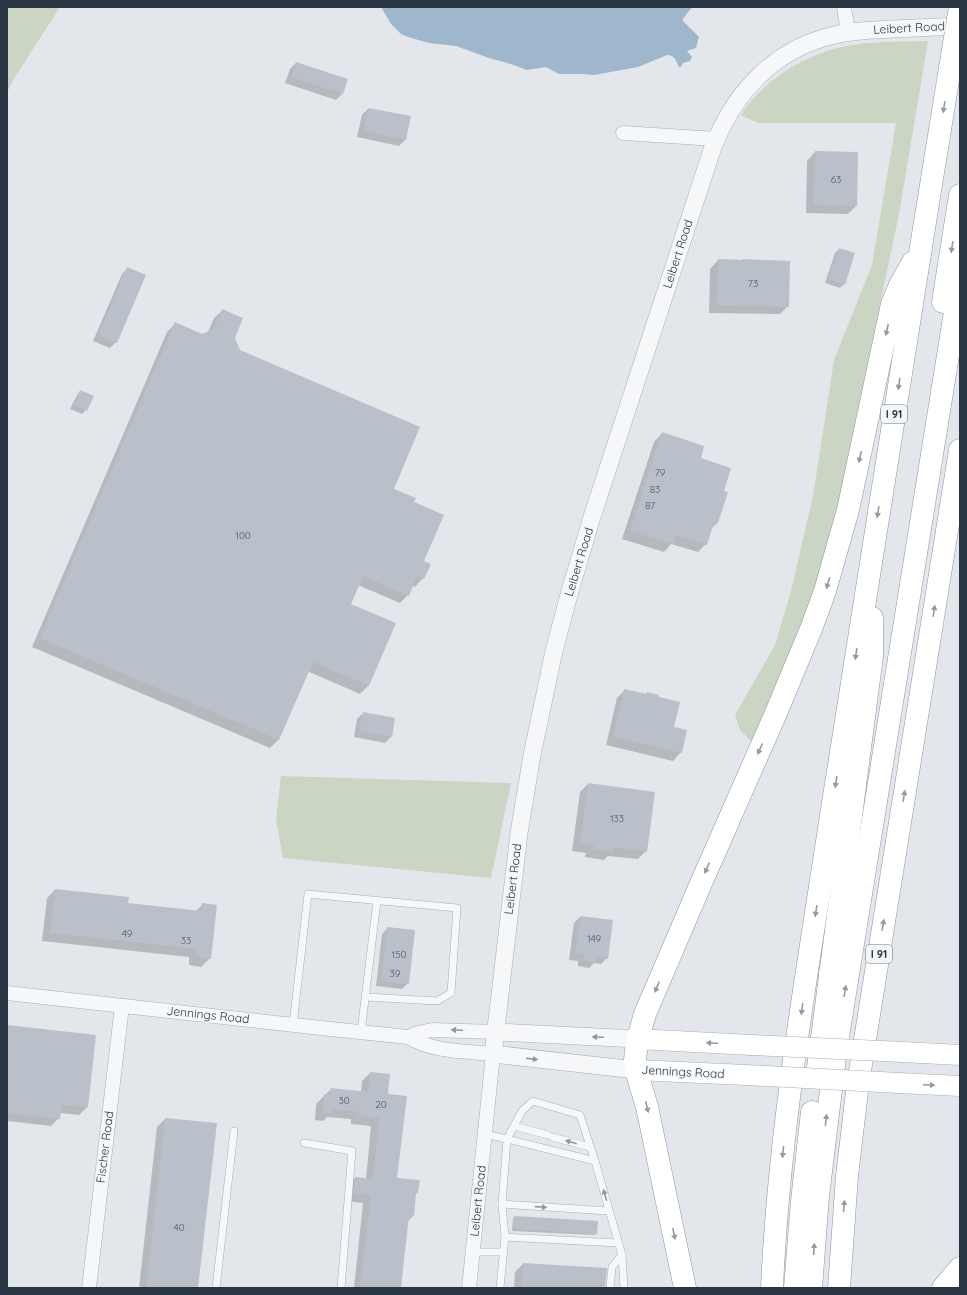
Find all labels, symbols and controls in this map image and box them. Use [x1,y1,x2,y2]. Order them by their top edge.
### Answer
street label: Leibert Road [873,18,945,37]
one-way arrow [940,101,946,113]
house number: 63 [831,173,841,186]
street label: Leibert Road [659,218,696,290]
one-way arrow [949,241,955,253]
house number: 73 [748,277,758,290]
one-way arrow [883,324,889,336]
one-way arrow [896,378,902,390]
road number: I 91 [881,405,907,423]
one-way arrow [856,451,862,463]
house number: 79 [655,466,666,479]
house number: 83 [650,483,660,496]
house number: 87 [645,499,655,512]
one-way arrow [875,506,881,518]
street label: Leibert Road [561,525,596,598]
house number: 100 [235,529,251,542]
one-way arrow [825,577,831,589]
one-way arrow [931,605,937,618]
one-way arrow [853,648,859,660]
one-way arrow [757,744,763,756]
one-way arrow [833,776,839,788]
one-way arrow [901,790,907,802]
house number: 133 [610,812,624,825]
street label: Leibert Road [501,843,524,915]
one-way arrow [704,862,710,874]
one-way arrow [813,905,819,917]
one-way arrow [880,919,886,931]
house number: 49 [122,927,133,940]
house number: 149 [587,932,602,945]
house number: 33 [181,934,191,947]
road number: I 91 [866,945,892,963]
house number: 150 [391,948,407,961]
house number: 39 [390,967,401,980]
one-way arrow [653,982,659,994]
one-way arrow [842,985,848,997]
street label: Jennings Road [166,1003,250,1026]
one-way arrow [799,1003,805,1015]
one-way arrow [451,1027,463,1034]
one-way arrow [592,1034,604,1041]
one-way arrow [706,1039,718,1046]
one-way arrow [526,1056,538,1062]
street label: Jennings Road [641,1062,725,1081]
one-way arrow [923,1081,935,1088]
house number: 30 [338,1094,350,1107]
house number: 20 [375,1098,387,1111]
one-way arrow [644,1101,650,1113]
street label: Fischer Road [93,1110,116,1184]
one-way arrow [823,1114,830,1126]
one-way arrow [565,1139,577,1145]
one-way arrow [780,1146,786,1158]
street label: Leibert Road [466,1165,489,1237]
one-way arrow [602,1189,608,1201]
one-way arrow [841,1200,848,1212]
one-way arrow [535,1204,547,1211]
house number: 40 [173,1221,185,1234]
one-way arrow [671,1228,677,1241]
one-way arrow [810,1243,817,1255]

